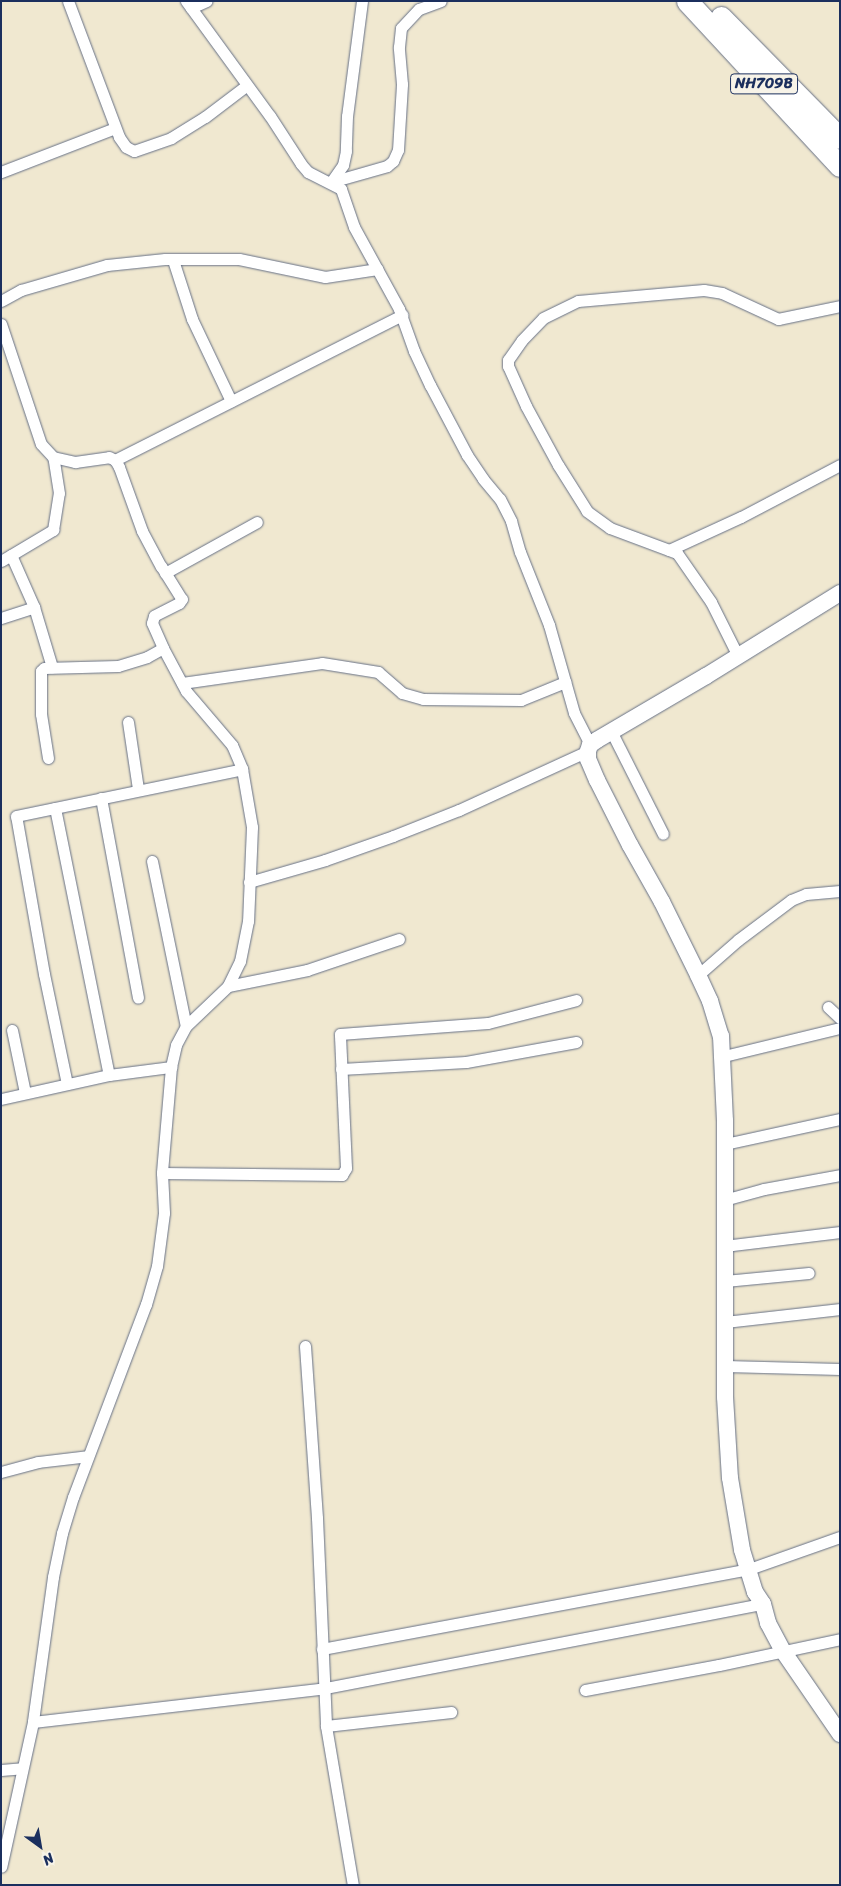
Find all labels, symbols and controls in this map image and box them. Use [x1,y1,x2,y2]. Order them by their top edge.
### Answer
road number: NH709B [729,72,799,96]
north arrow [15,1821,65,1871]
text: N [37,1846,59,1872]

